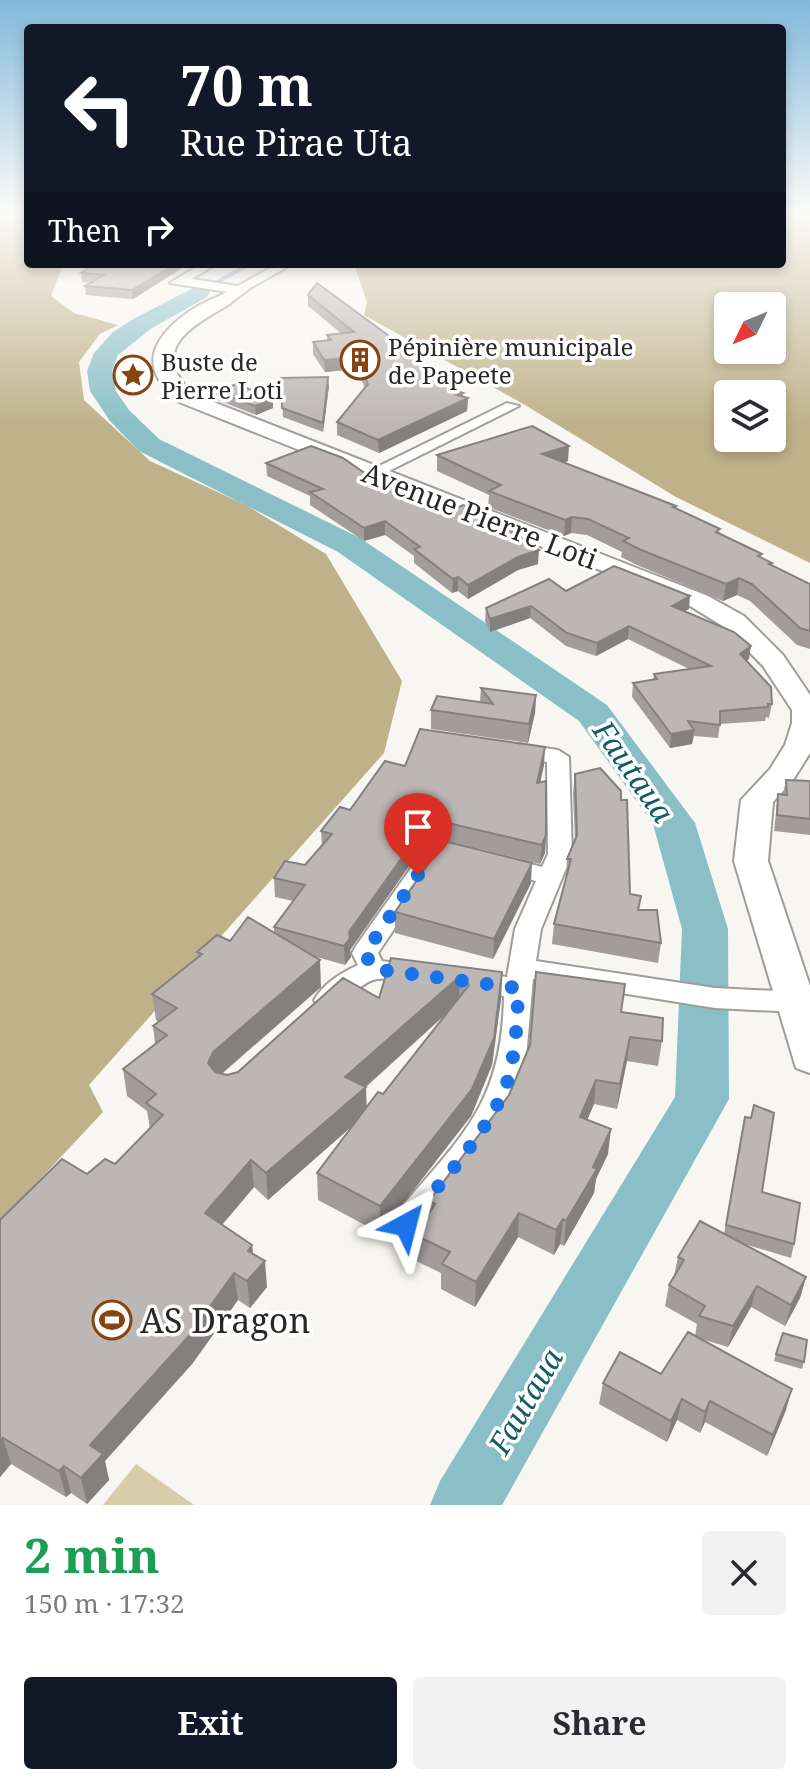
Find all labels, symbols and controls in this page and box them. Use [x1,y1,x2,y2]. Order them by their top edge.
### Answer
text: 70 m [180,46,313,122]
icon: left [48,56,152,160]
text: Rue Pirae Uta [180,118,412,167]
icon: right [137,208,181,252]
text: Then [48,210,121,251]
north arrow [714,292,786,364]
map controls [714,292,786,452]
place label: Pépinière municipale de Papeete [388,330,633,391]
building icon: Pépinière municipale de Papeete [339,339,381,381]
place label: Buste de Pierre Loti [161,345,283,406]
place icon: Buste de Pierre Loti [112,354,154,396]
button: layers [714,380,786,452]
street label: Avenue Pierre Loti [357,453,603,577]
water label: Fautaua [583,711,684,831]
pin [384,793,452,875]
icon: arrive [396,805,440,849]
position arrow [364,1183,448,1267]
place label: AS Dragon [140,1297,310,1343]
sports icon: AS Dragon [91,1299,133,1341]
water label: Fautaua [478,1340,572,1462]
text: 2 min [24,1522,160,1587]
button: close [702,1531,786,1615]
text: 150 m · 17:32 [24,1585,185,1621]
button: Exit [24,1677,397,1769]
button: Share [413,1677,786,1769]

